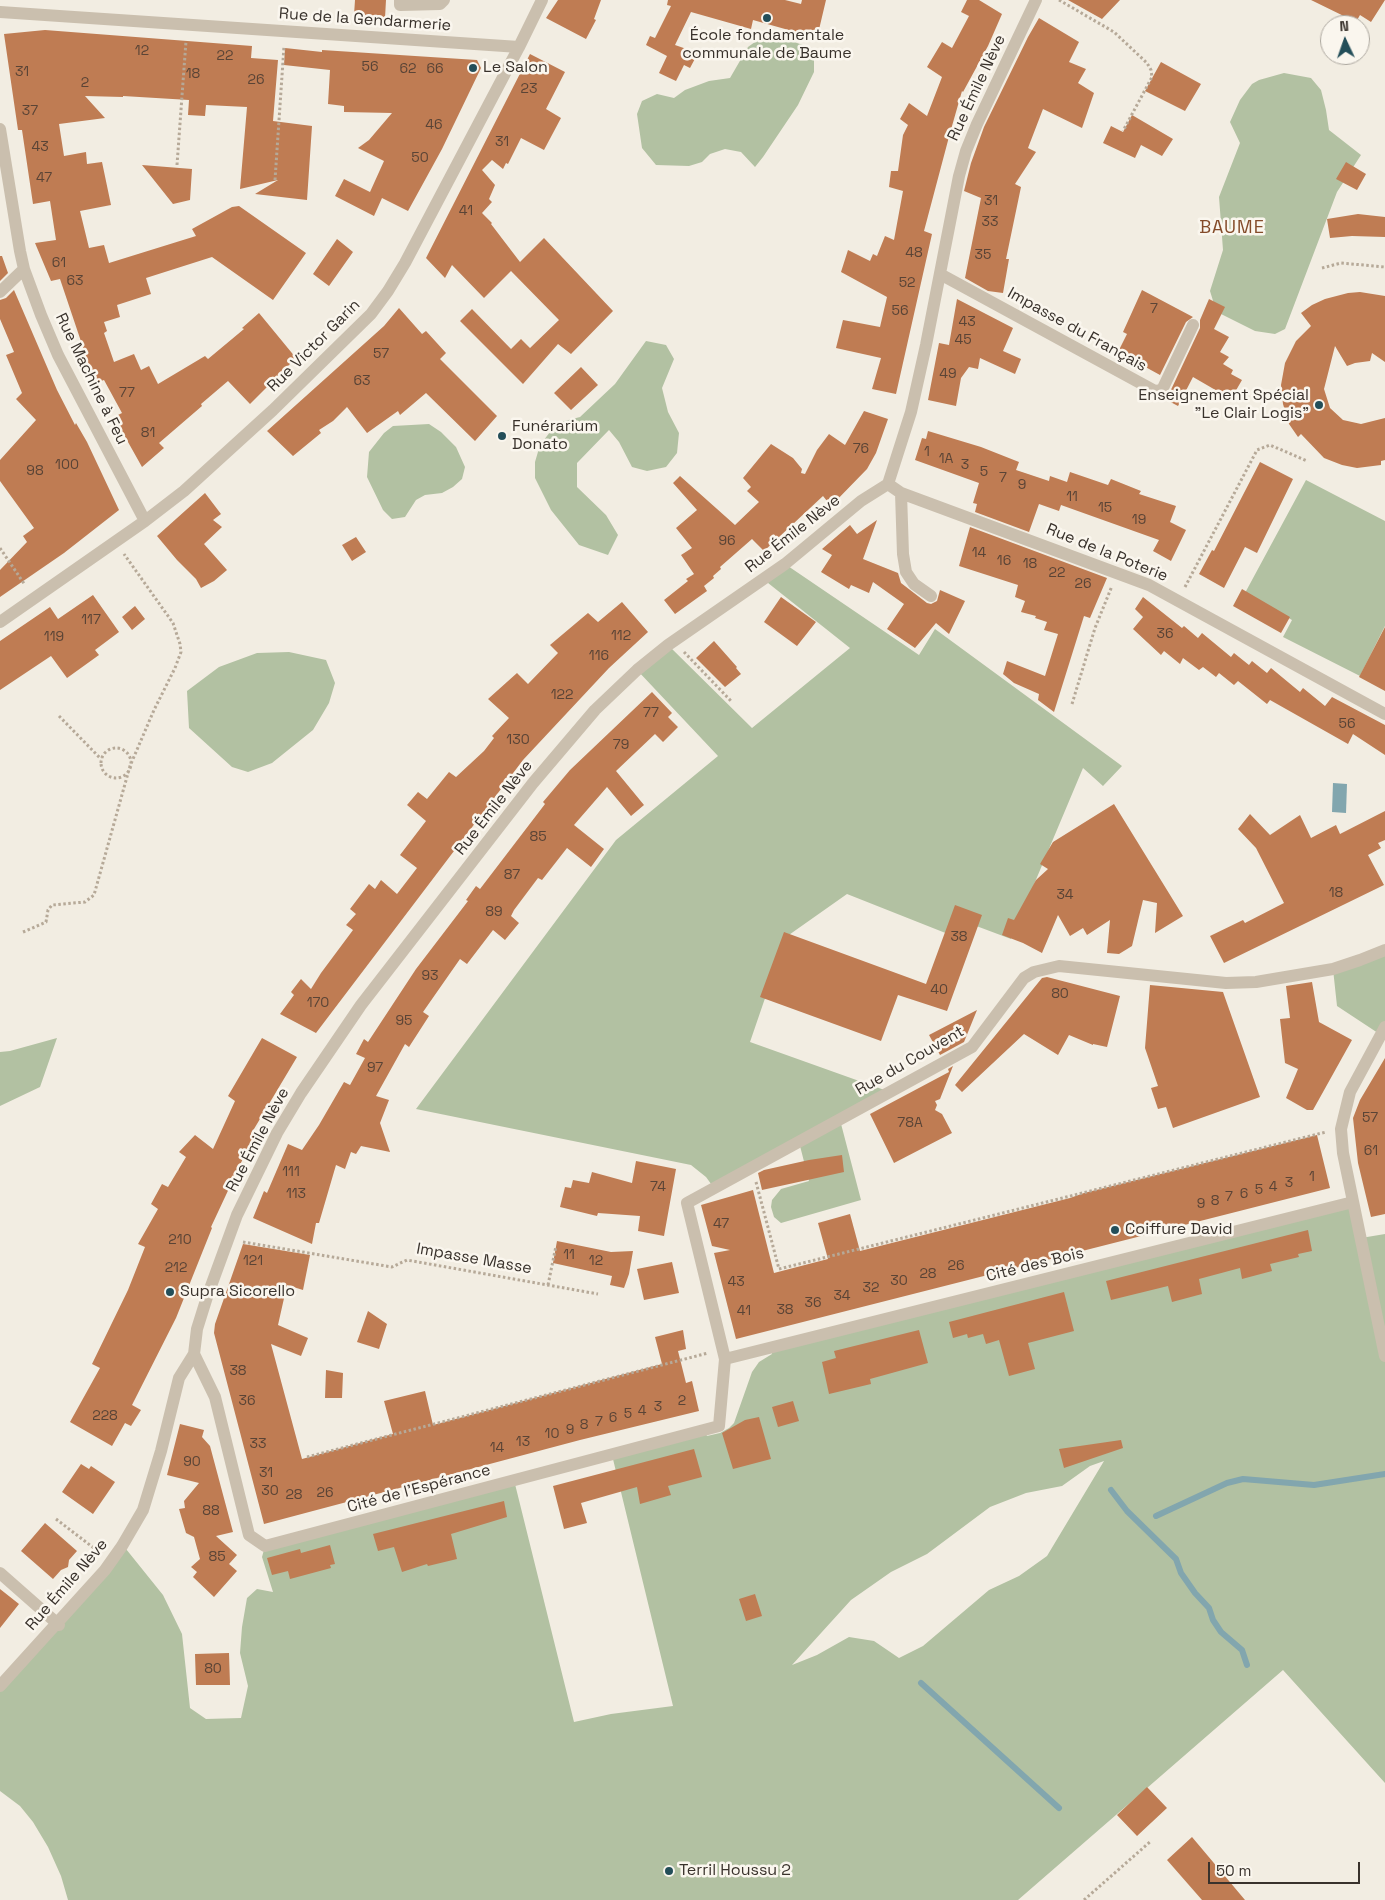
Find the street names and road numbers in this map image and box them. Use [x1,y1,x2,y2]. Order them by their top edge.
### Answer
street label: Rue de la Gendarmerie [278,4,452,36]
street label: Rue Émile Nève [944,32,1010,144]
street label: Impasse du Français [1004,284,1150,376]
street label: Rue Victor Garin [264,296,364,396]
street label: Rue Machine à Feu [51,310,131,448]
street label: Rue Émile Nève [742,491,844,577]
street label: Rue de la Poterie [1043,520,1171,586]
street label: Rue Émile Nève [451,757,537,859]
street label: Rue du Couvent [852,1022,968,1100]
street label: Rue Émile Nève [222,1085,294,1195]
street label: Impasse Masse [415,1239,533,1279]
street label: Cité des Bois [984,1244,1086,1286]
street label: Cité de l'Espérance [345,1461,493,1517]
street label: Rue Émile Nève [22,1535,112,1635]

